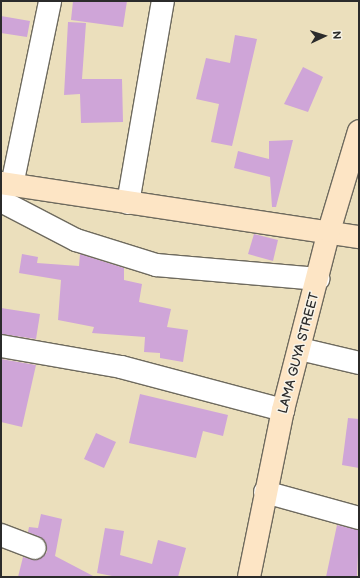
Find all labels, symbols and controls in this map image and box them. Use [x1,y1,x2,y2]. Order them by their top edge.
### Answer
north arrow [304,16,344,56]
text: N [330,31,343,40]
street label: LAMA GUYA STREET [275,291,323,415]

